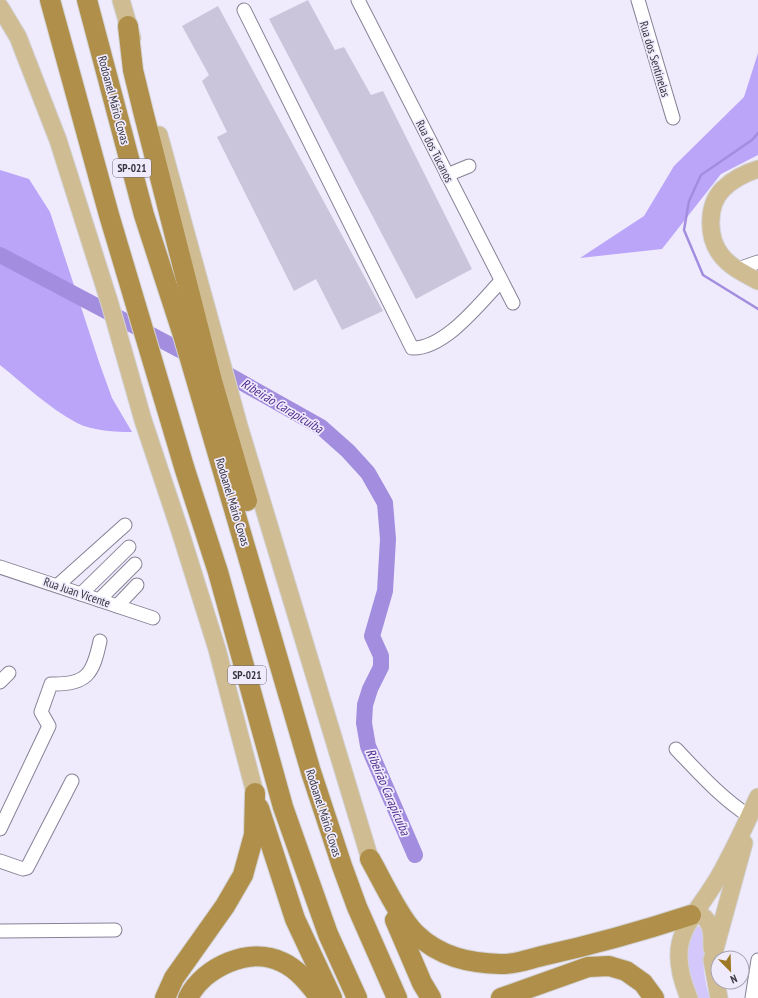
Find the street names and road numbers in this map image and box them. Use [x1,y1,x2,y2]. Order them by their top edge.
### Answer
street label: Rua dos Sentinelas [636,19,674,99]
street label: Rodoanel Mário Covas [95,54,133,146]
street label: Rua dos Tucanos [413,117,457,185]
road number: SP-021 [113,159,151,177]
street label: Rodoanel Mário Covas [213,456,253,548]
street label: Rua Juan Vicente [42,574,112,610]
road number: SP-021 [228,666,266,684]
street label: Rodoanel Mário Covas [303,767,345,859]

